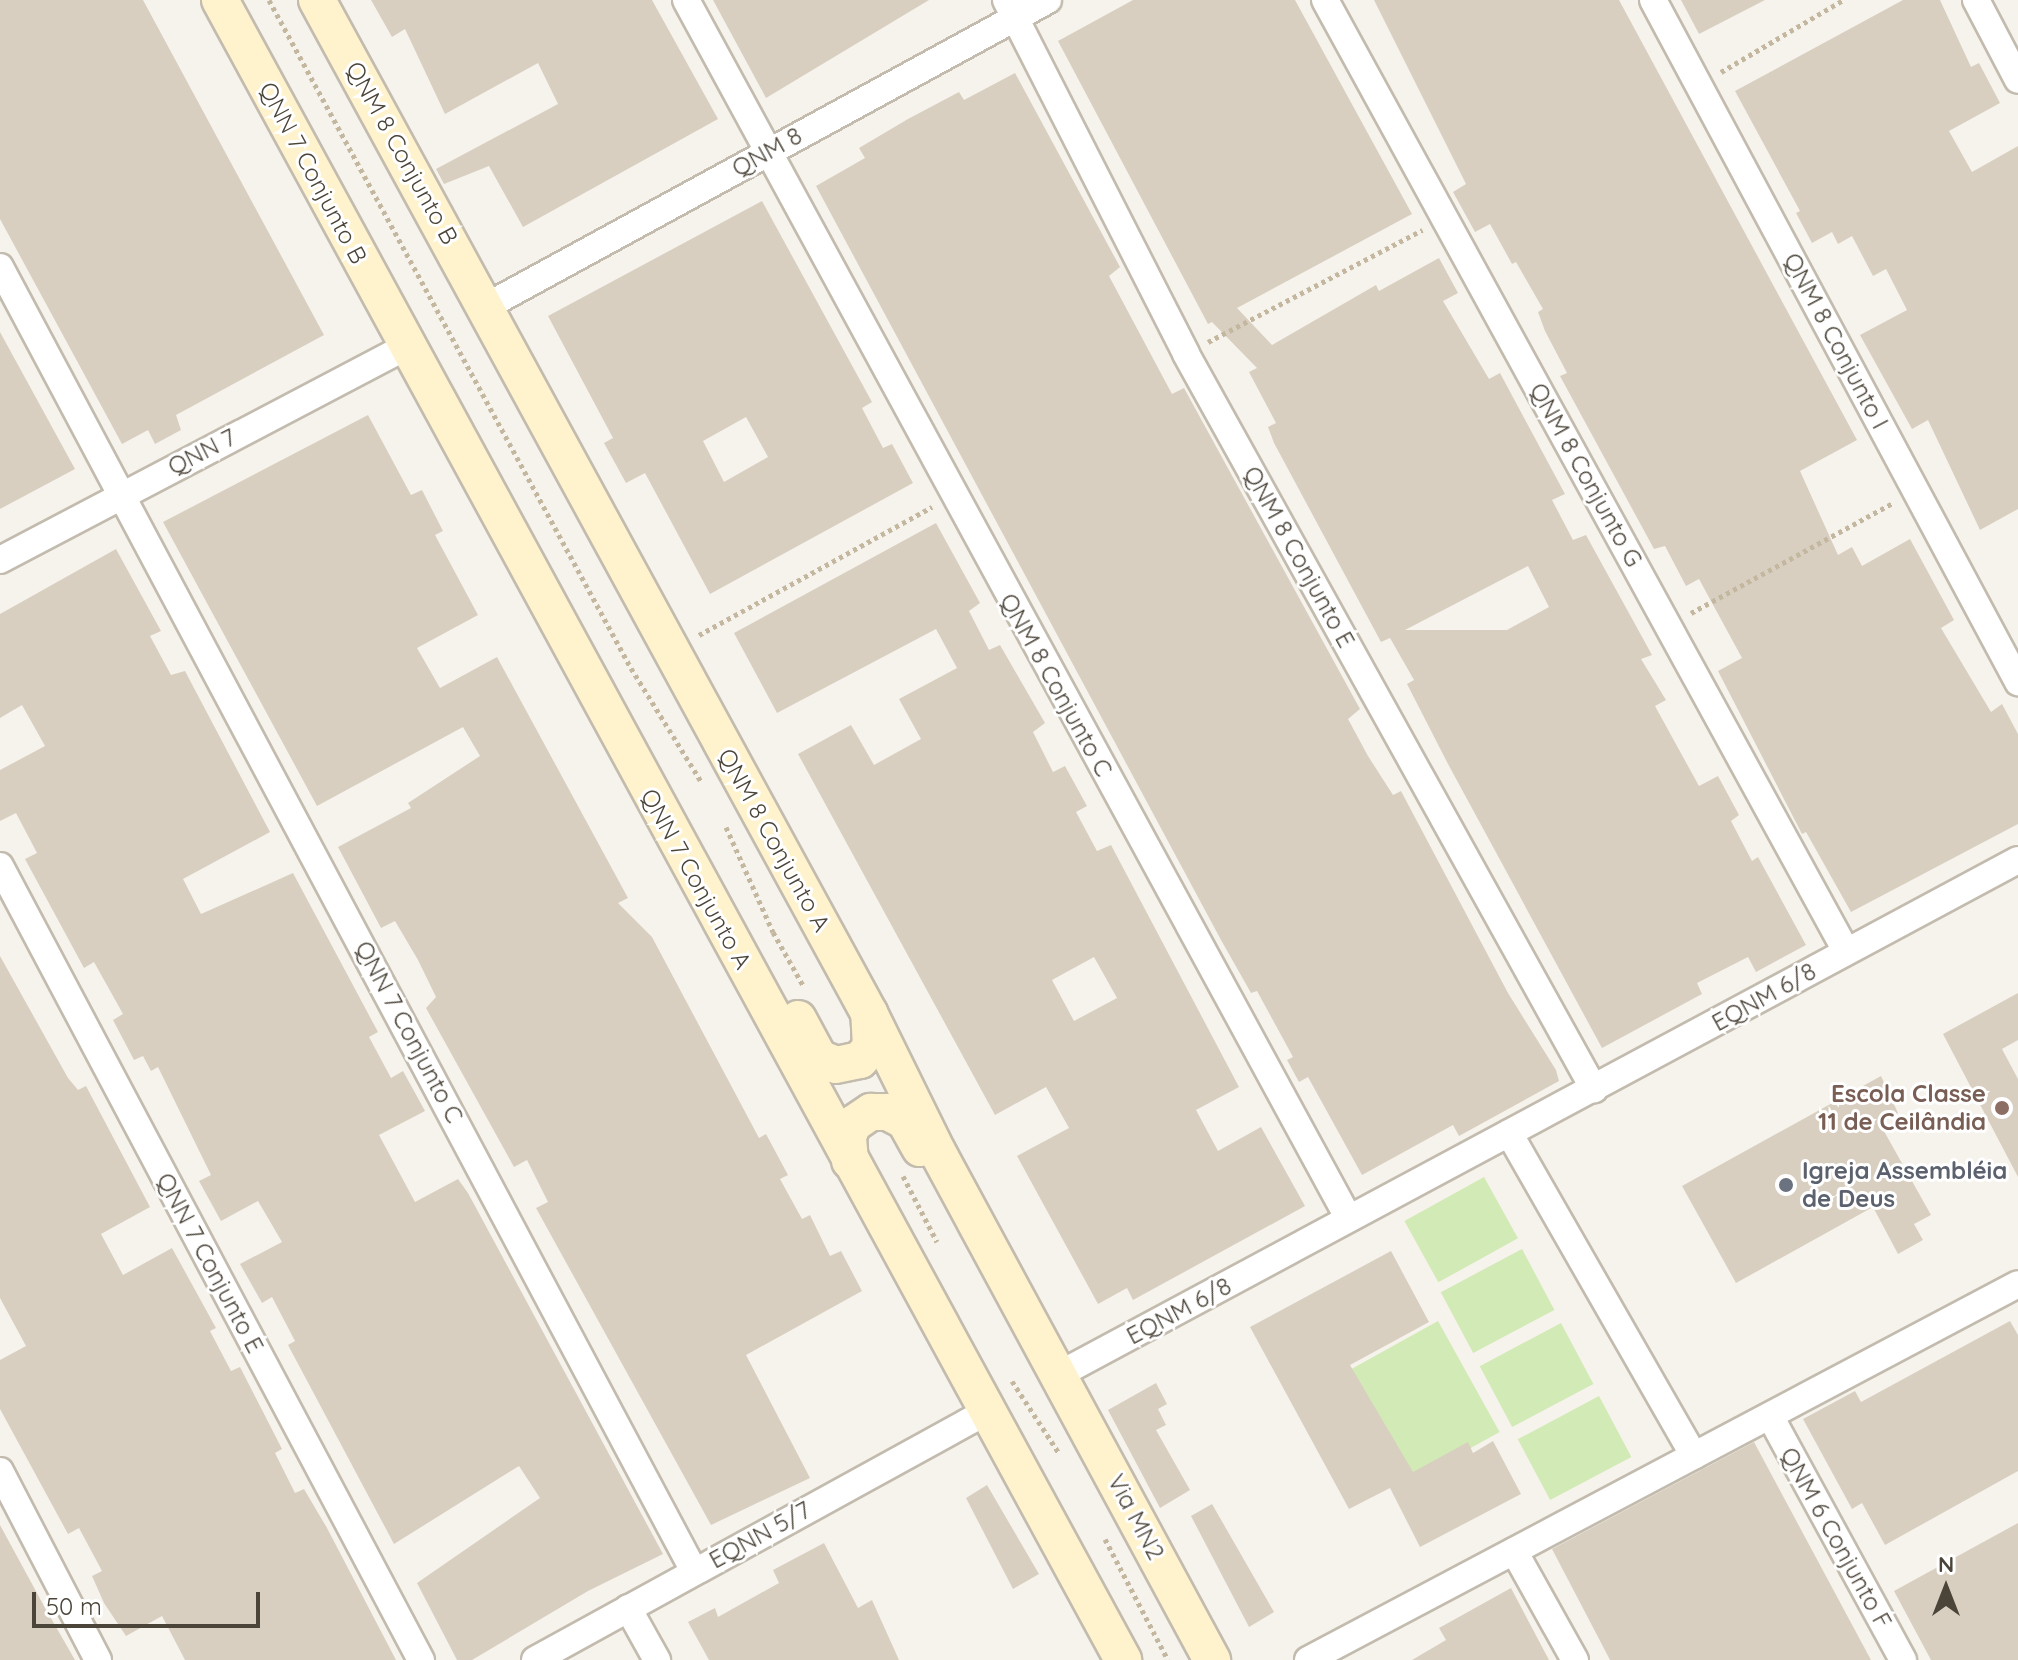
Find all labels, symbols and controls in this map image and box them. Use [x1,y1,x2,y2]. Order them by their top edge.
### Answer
street label: QNM 8 Conjunto B [340,56,464,250]
street label: QNN 7 Conjunto B [253,77,373,269]
street label: QNM 8 [727,121,807,183]
street label: QNM 8 Conjunto I [1777,248,1895,434]
street label: QNM 8 Conjunto G [1524,378,1648,572]
street label: QNN 7 [163,423,241,481]
street label: QNM 8 Conjunto E [1237,461,1361,653]
street label: QNM 8 Conjunto C [994,588,1118,782]
street label: QNM 8 Conjunto A [712,744,836,936]
street label: QNN 7 Conjunto A [635,784,757,974]
street label: QNN 7 Conjunto C [349,936,469,1128]
street label: EQNM 6/8 [1707,957,1821,1037]
place label: Escola Classe 11 de Ceilândia [1818,1080,1986,1136]
marker: Escola Classe 11 de Ceilândia [1993,1099,2011,1117]
place label: Igreja Assembléia de Deus [1802,1157,2007,1213]
street label: QNN 7 Conjunto E [150,1168,270,1358]
marker: Igreja Assembléia de Deus [1777,1176,1795,1194]
street label: EQNM 6/8 [1122,1271,1236,1351]
street label: QNM 6 Conjunto F [1774,1442,1898,1634]
street label: Via MN2 [1102,1469,1170,1565]
street label: EQNN 5/7 [704,1495,816,1575]
north arrow [1906,1548,1986,1628]
text: N [1938,1550,1954,1578]
scale bar [36,1576,264,1626]
text: 50 m [46,1591,102,1621]

